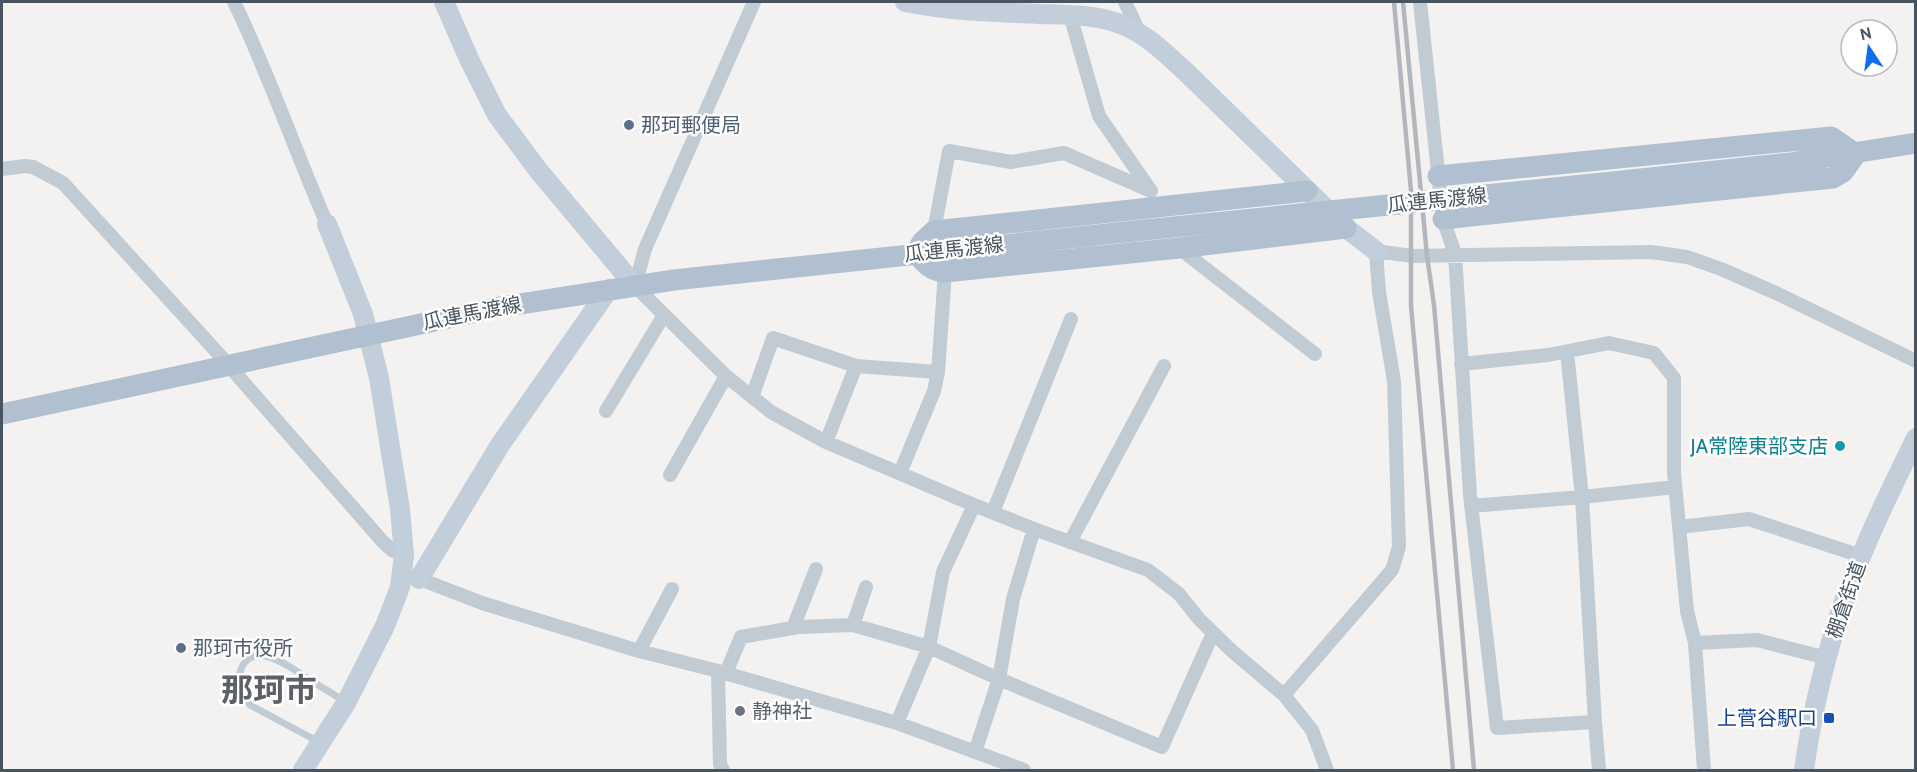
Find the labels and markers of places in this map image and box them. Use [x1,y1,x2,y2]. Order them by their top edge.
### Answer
place label: 那珂郵便局 [641,113,741,137]
marker: 那珂郵便局 [622,118,636,132]
place label: JA常陸東部支店 [1690,434,1828,458]
marker: JA常陸東部支店 [1833,439,1847,453]
place label: 那珂市役所 [193,636,293,660]
marker: 那珂市役所 [174,641,188,655]
place label: 静神社 [752,699,812,723]
marker: 静神社 [733,704,747,718]
place label: 上菅谷駅口 [1717,706,1817,730]
marker: 上菅谷駅口 [1822,711,1836,725]

